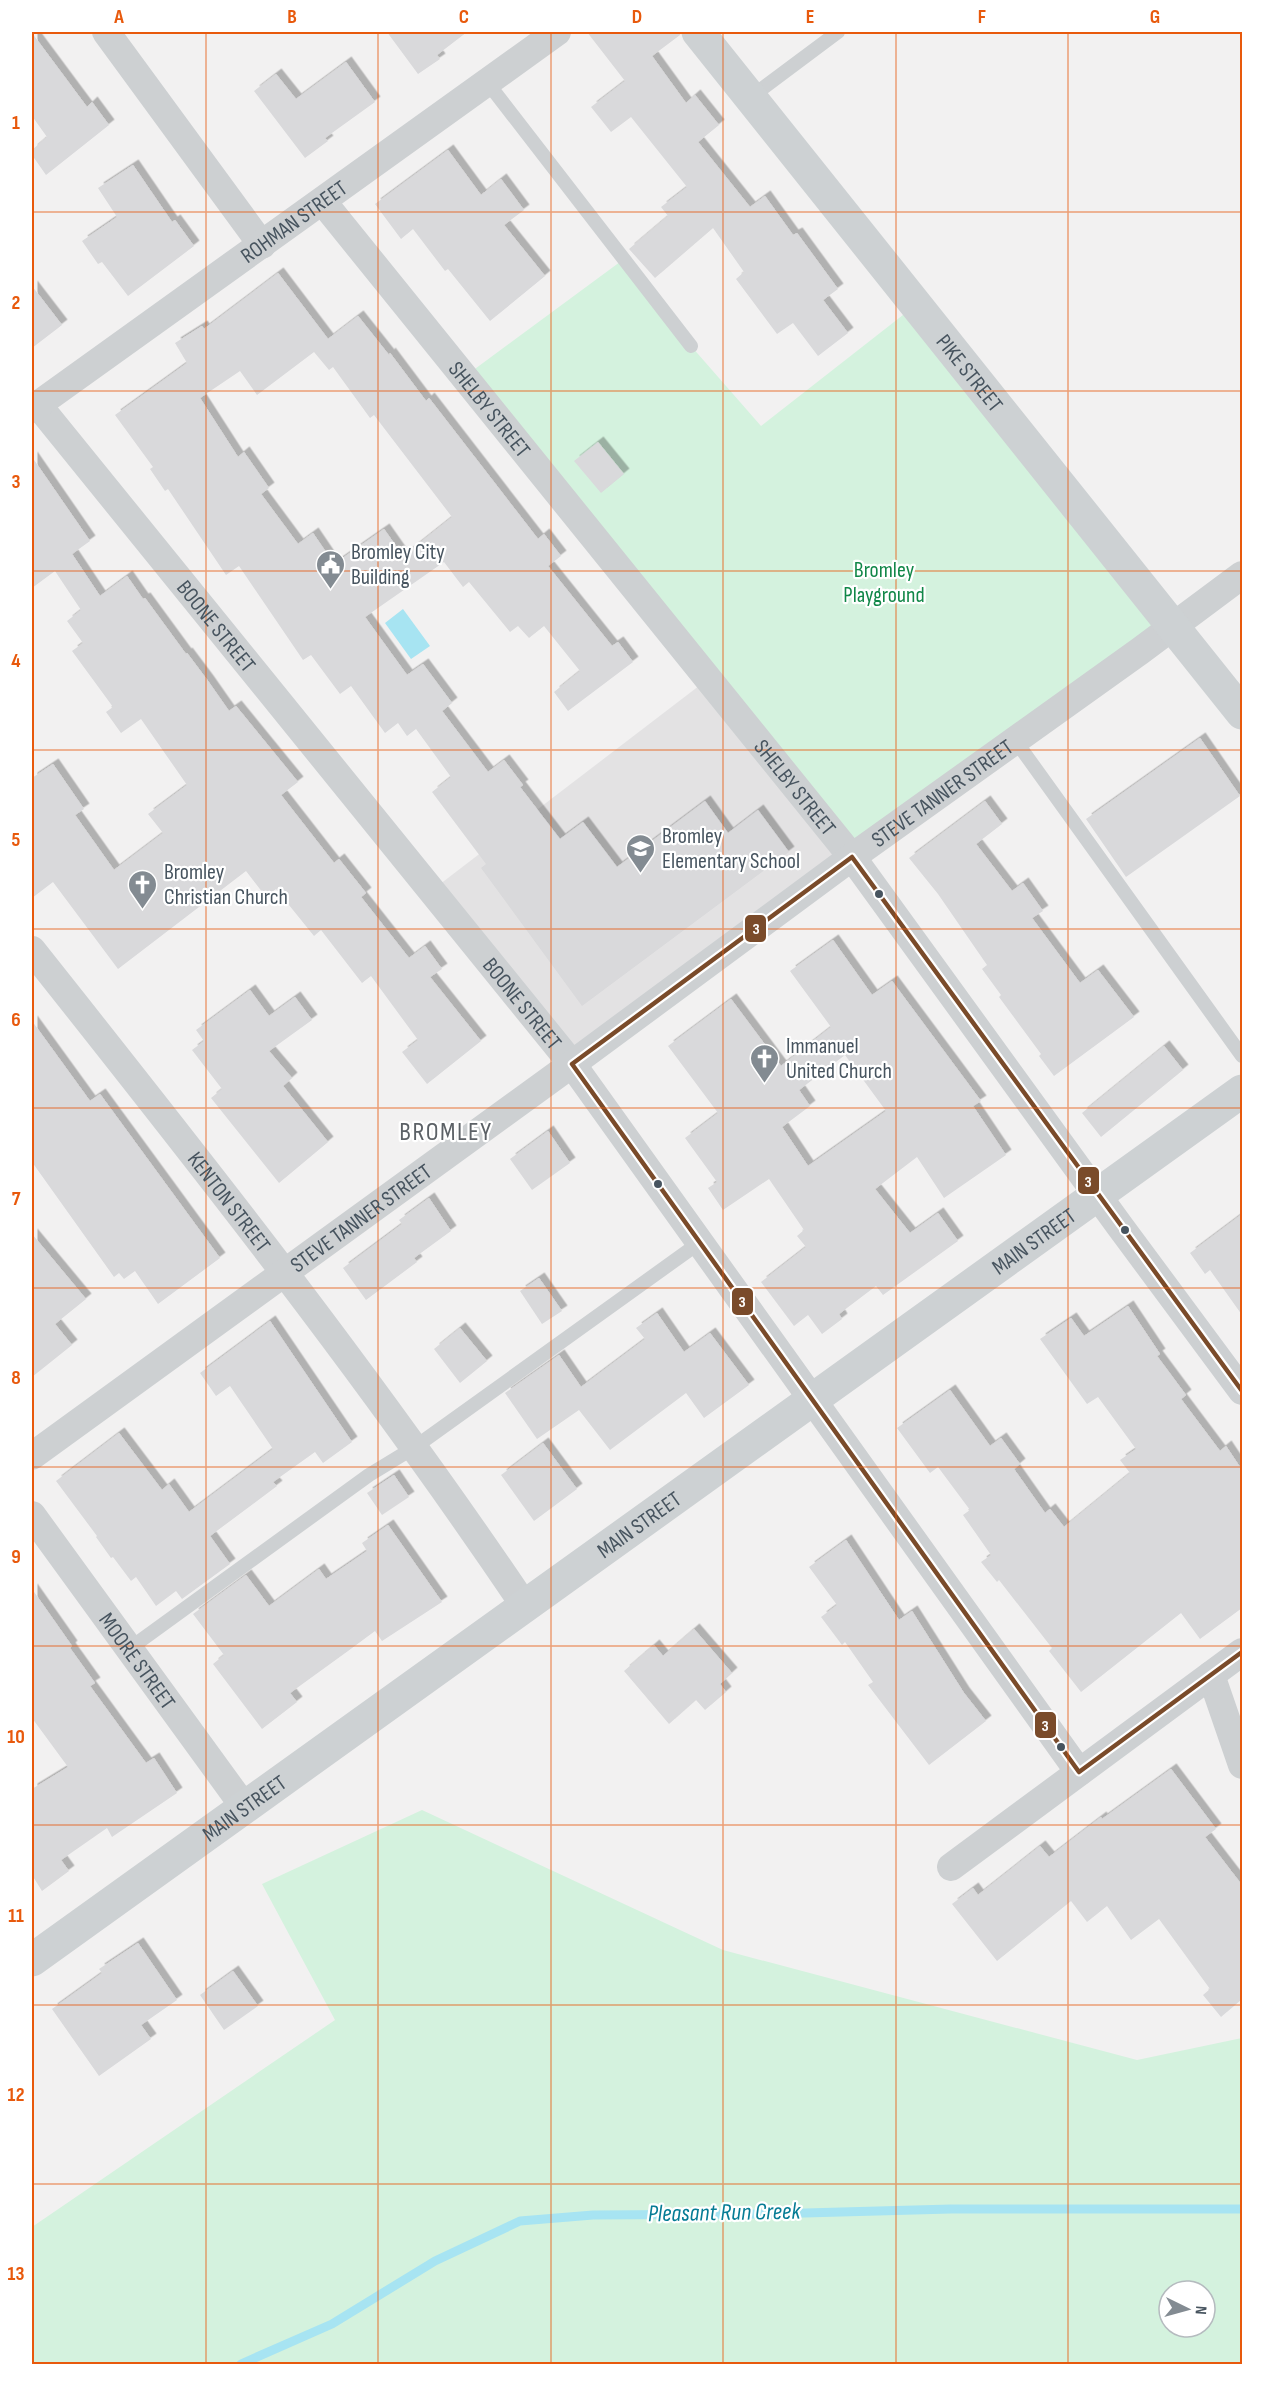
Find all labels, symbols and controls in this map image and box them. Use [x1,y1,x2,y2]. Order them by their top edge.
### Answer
text: A [113,5,124,29]
text: B [287,5,297,29]
text: C [459,5,469,29]
text: D [632,5,642,29]
text: E [806,5,814,29]
text: F [978,5,986,29]
text: G [1150,5,1160,29]
text: 1 [12,111,20,135]
street label: ROHMAN STREET [236,175,353,270]
text: 2 [12,291,20,315]
street label: PIKE STREET [930,329,1008,418]
street label: SHELBY STREET [442,356,536,463]
text: 3 [12,470,21,494]
place label: Bromley City Building [351,539,445,591]
public building icon: Bromley City Building [314,548,346,590]
park label: Bromley Playground [843,557,925,609]
street label: BOONE STREET [170,575,261,678]
text: 4 [11,649,21,673]
street label: STEVE TANNER STREET [867,734,1019,854]
street label: SHELBY STREET [748,735,841,841]
place label: Bromley Elementary School [662,823,800,875]
text: 5 [12,828,21,852]
school or university icon: Bromley Elementary School [625,832,657,874]
place label: Bromley Christian Church [164,859,288,911]
church icon: Bromley Christian Church [127,868,159,910]
unlabelled marker [873,888,885,900]
line badge: 3 [744,914,767,943]
text: 3 [752,920,760,939]
street label: BOONE STREET [476,953,567,1056]
text: 6 [11,1008,21,1032]
place label: Immanuel United Church [786,1033,892,1085]
church icon: Immanuel United Church [749,1042,781,1084]
district label: BROMLEY [399,1117,493,1148]
street label: KENTON STREET [181,1147,276,1258]
street label: STEVE TANNER STREET [286,1158,437,1279]
line badge: 3 [1077,1166,1100,1195]
text: 3 [1084,1173,1092,1192]
unlabelled marker [652,1178,664,1190]
text: 7 [12,1187,21,1211]
street label: MAIN STREET [987,1203,1082,1281]
unlabelled marker [1119,1224,1131,1236]
line badge: 3 [731,1287,754,1316]
text: 3 [738,1293,746,1312]
text: 8 [11,1366,21,1390]
street label: MAIN STREET [592,1486,687,1565]
text: 9 [11,1545,21,1569]
street label: MOORE STREET [92,1608,181,1715]
line badge: 3 [1034,1711,1057,1739]
text: 3 [1041,1717,1049,1736]
text: 10 [7,1725,25,1749]
unlabelled marker [1055,1741,1067,1753]
street label: MAIN STREET [198,1770,292,1848]
text: 11 [8,1904,24,1928]
text: 12 [8,2083,24,2107]
water label: Pleasant Run Creek [648,2197,802,2228]
text: 13 [8,2262,24,2286]
north arrow [1157,2279,1217,2339]
text: N [1191,2305,1210,2315]

